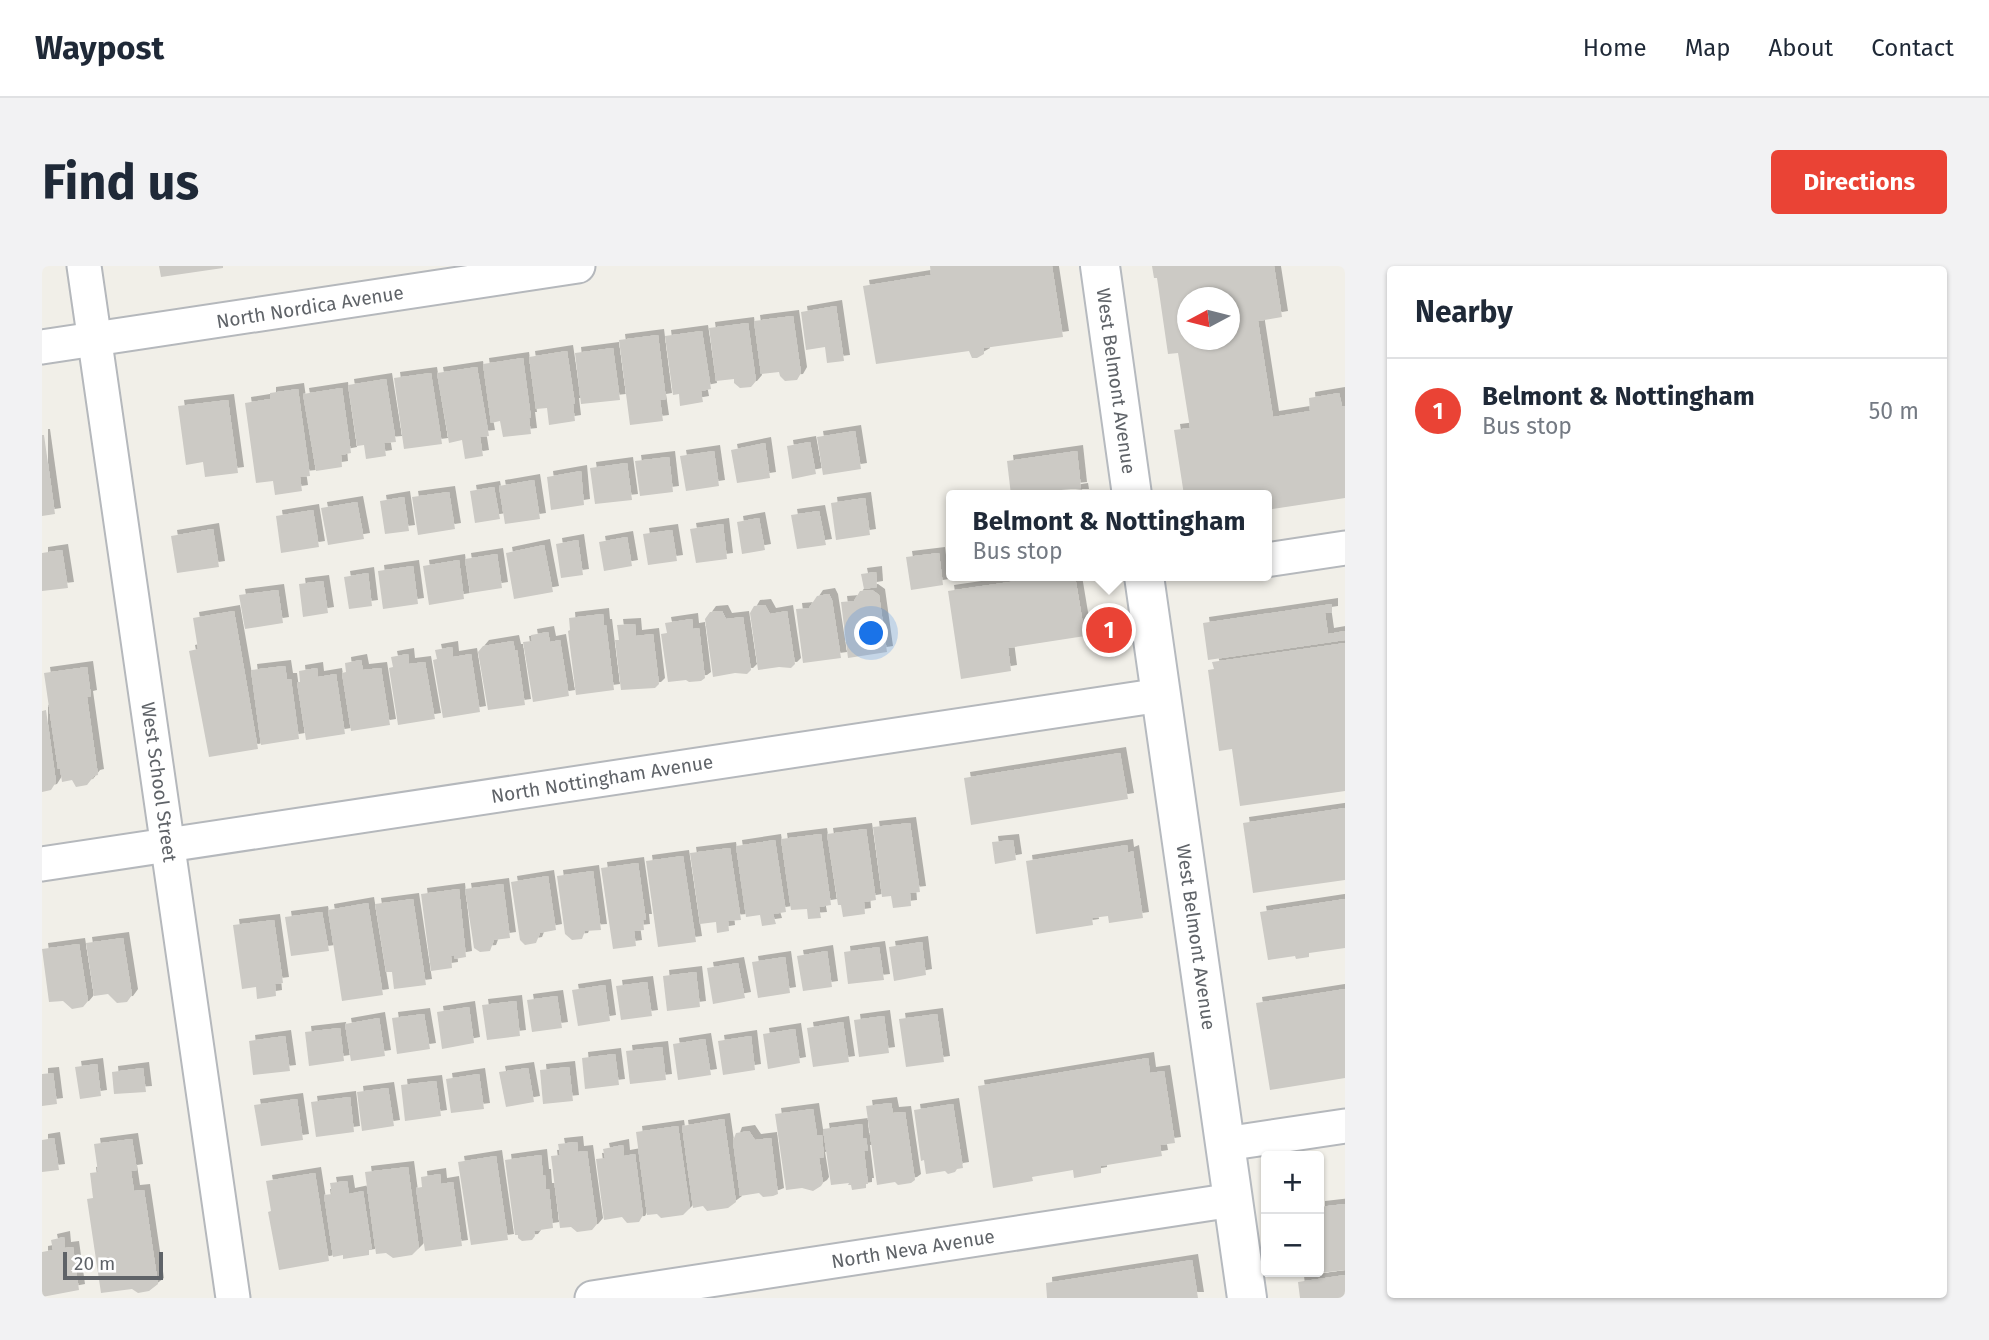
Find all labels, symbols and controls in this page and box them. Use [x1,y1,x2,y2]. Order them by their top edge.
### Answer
text: Waypost [35,28,164,68]
text: Home [1583,34,1647,62]
text: Map [1685,34,1731,62]
text: About [1769,34,1833,62]
text: Contact [1871,34,1954,62]
button: Directions [1771,150,1947,214]
text: Find us [42,153,199,212]
street label: North Nordica Avenue [215,281,405,333]
street label: West Belmont Avenue [1092,287,1140,475]
north arrow [1177,287,1240,350]
text: Nearby [1415,294,1513,330]
text: Belmont & Nottingham [1482,381,1755,412]
text: 1 [1433,397,1443,425]
text: 50 m [1869,397,1919,425]
text: Bus stop [1482,412,1572,440]
popup [946,490,1272,581]
text: Belmont & Nottingham [973,506,1245,537]
text: Bus stop [973,537,1063,565]
pin: 1 [1086,604,1132,656]
your location [854,616,888,650]
street label: West School Street [136,700,182,864]
street label: North Nottingham Avenue [489,750,715,808]
street label: West Belmont Avenue [1172,843,1220,1031]
map controls [1261,1151,1324,1277]
button: + [1261,1151,1324,1214]
button: − [1261,1214,1324,1277]
street label: North Neva Avenue [830,1225,996,1273]
scale bar [63,1249,163,1281]
text: 20 m [74,1252,115,1275]

